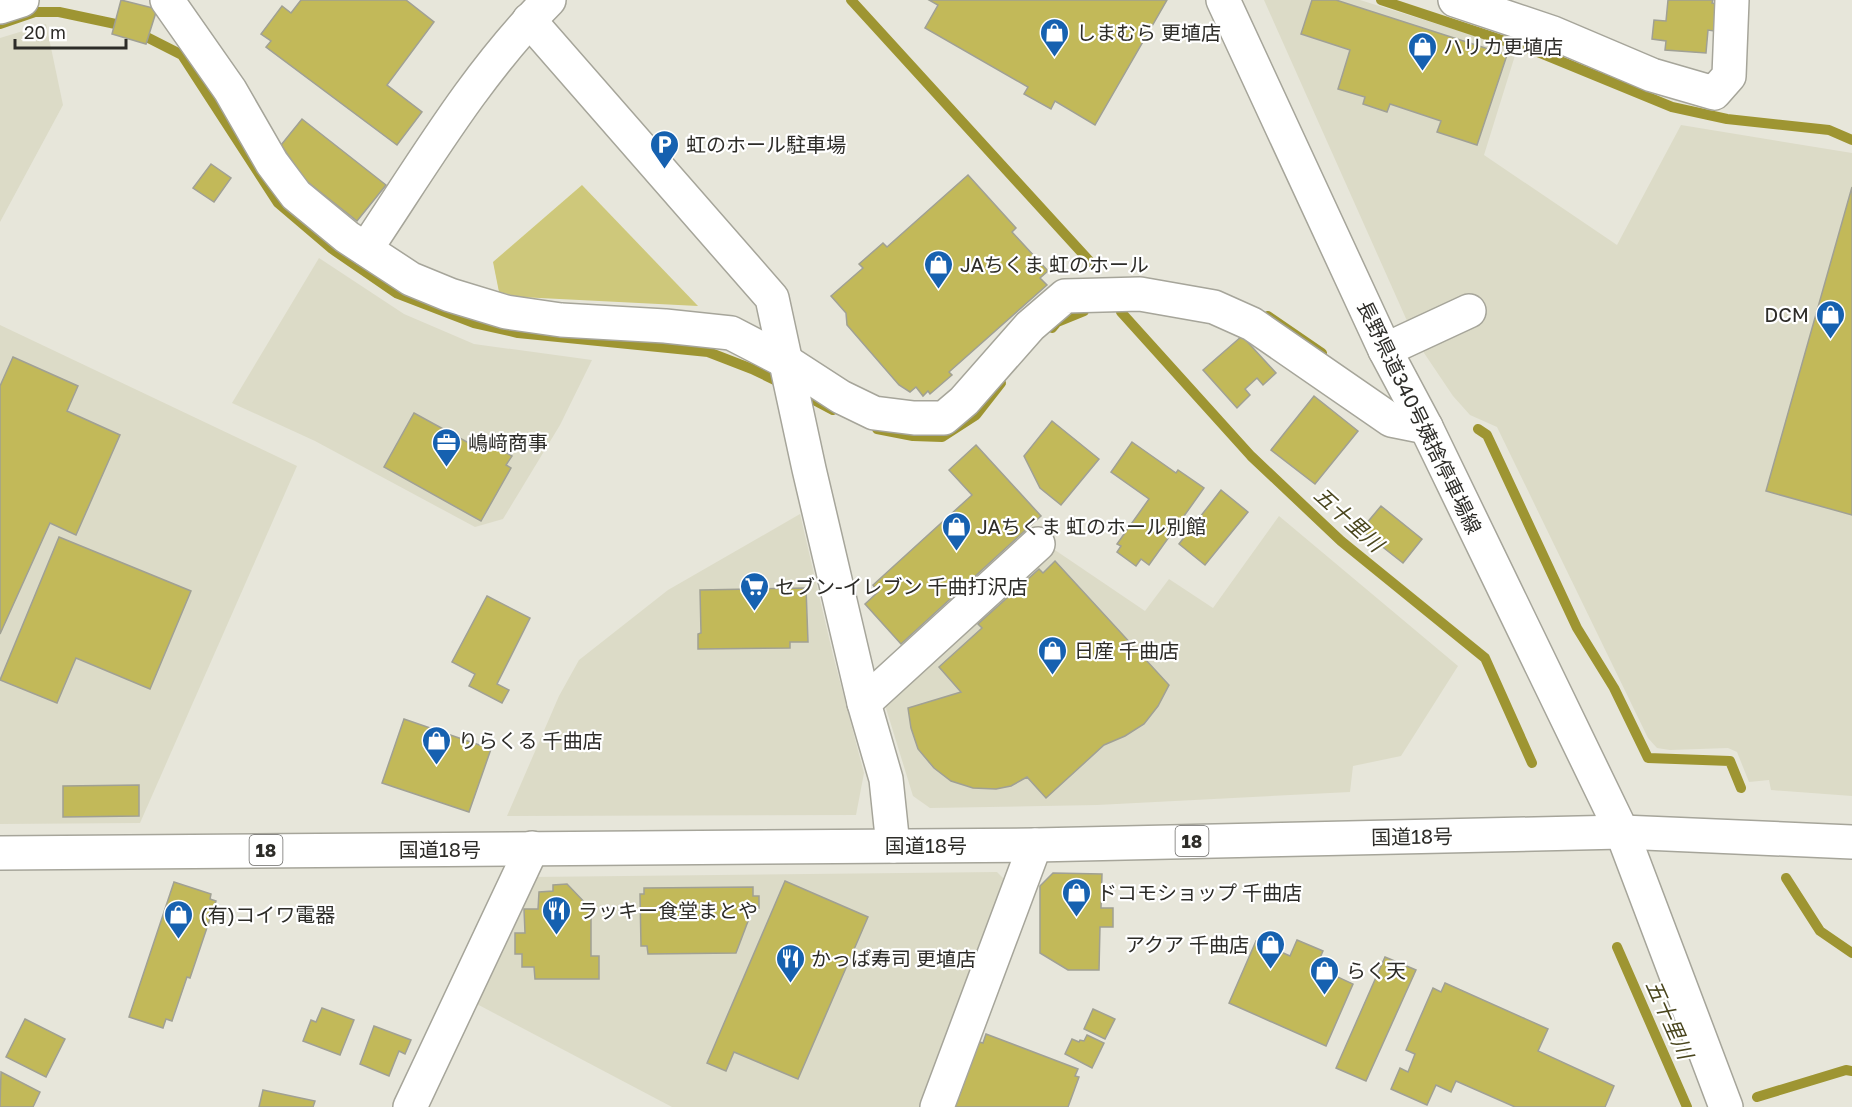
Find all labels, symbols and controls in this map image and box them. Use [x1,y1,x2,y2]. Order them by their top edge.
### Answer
scale bar [15,12,126,50]
shop icon: しまむら 更埴店 [1039,16,1071,58]
place label: しまむら 更埴店 [1076,20,1221,44]
text: 20 m [24,21,66,43]
shop icon: ハリカ更埴店 [1406,30,1438,72]
place label: ハリカ更埴店 [1443,34,1563,58]
parking icon: 虹のホール駐車場 [649,128,681,170]
place label: 虹のホール駐車場 [686,132,846,156]
shop icon: JAちくま 虹のホール [923,248,955,290]
place label: JAちくま 虹のホール [960,252,1149,276]
street label: 長野県道340号姨捨停車場線 [1353,297,1487,537]
shop icon: DCM [1814,298,1846,340]
place label: DCM [1764,302,1809,326]
office icon: 嶋﨑商事 [431,426,463,468]
place label: 嶋﨑商事 [468,430,548,454]
water label: 五十里川 [1309,481,1390,558]
shop icon: JAちくま 虹のホール別館 [940,510,972,552]
place label: JAちくま 虹のホール別館 [977,514,1206,538]
supermarket icon: セブン-イレブン 千曲打沢店 [738,570,770,612]
place label: セブン-イレブン 千曲打沢店 [775,574,1028,598]
shop icon: 日産 千曲店 [1037,634,1069,676]
place label: 日産 千曲店 [1074,638,1179,662]
shop icon: りらくる 千曲店 [421,724,453,766]
place label: りらくる 千曲店 [458,728,603,752]
street label: 国道18号 [1371,823,1453,849]
road number: 18 [1176,826,1208,856]
street label: 国道18号 [885,833,967,857]
road number: 18 [250,835,282,865]
street label: 国道18号 [399,837,481,861]
shop icon: ドコモショップ 千曲店 [1060,876,1092,918]
place label: ドコモショップ 千曲店 [1097,880,1302,904]
restaurant icon: ラッキー食堂まとや [541,894,573,936]
shop icon: (有)コイワ電器 [163,898,195,940]
place label: ラッキー食堂まとや [578,898,758,922]
place label: (有)コイワ電器 [200,902,335,926]
shop icon: アクア 千曲店 [1254,928,1286,970]
place label: アクア 千曲店 [1125,932,1249,956]
restaurant icon: かっぱ寿司 更埴店 [774,942,806,984]
place label: かっぱ寿司 更埴店 [811,946,976,970]
shop icon: らく天 [1309,954,1341,996]
place label: らく天 [1346,958,1406,982]
water label: 五十里川 [1641,975,1700,1064]

